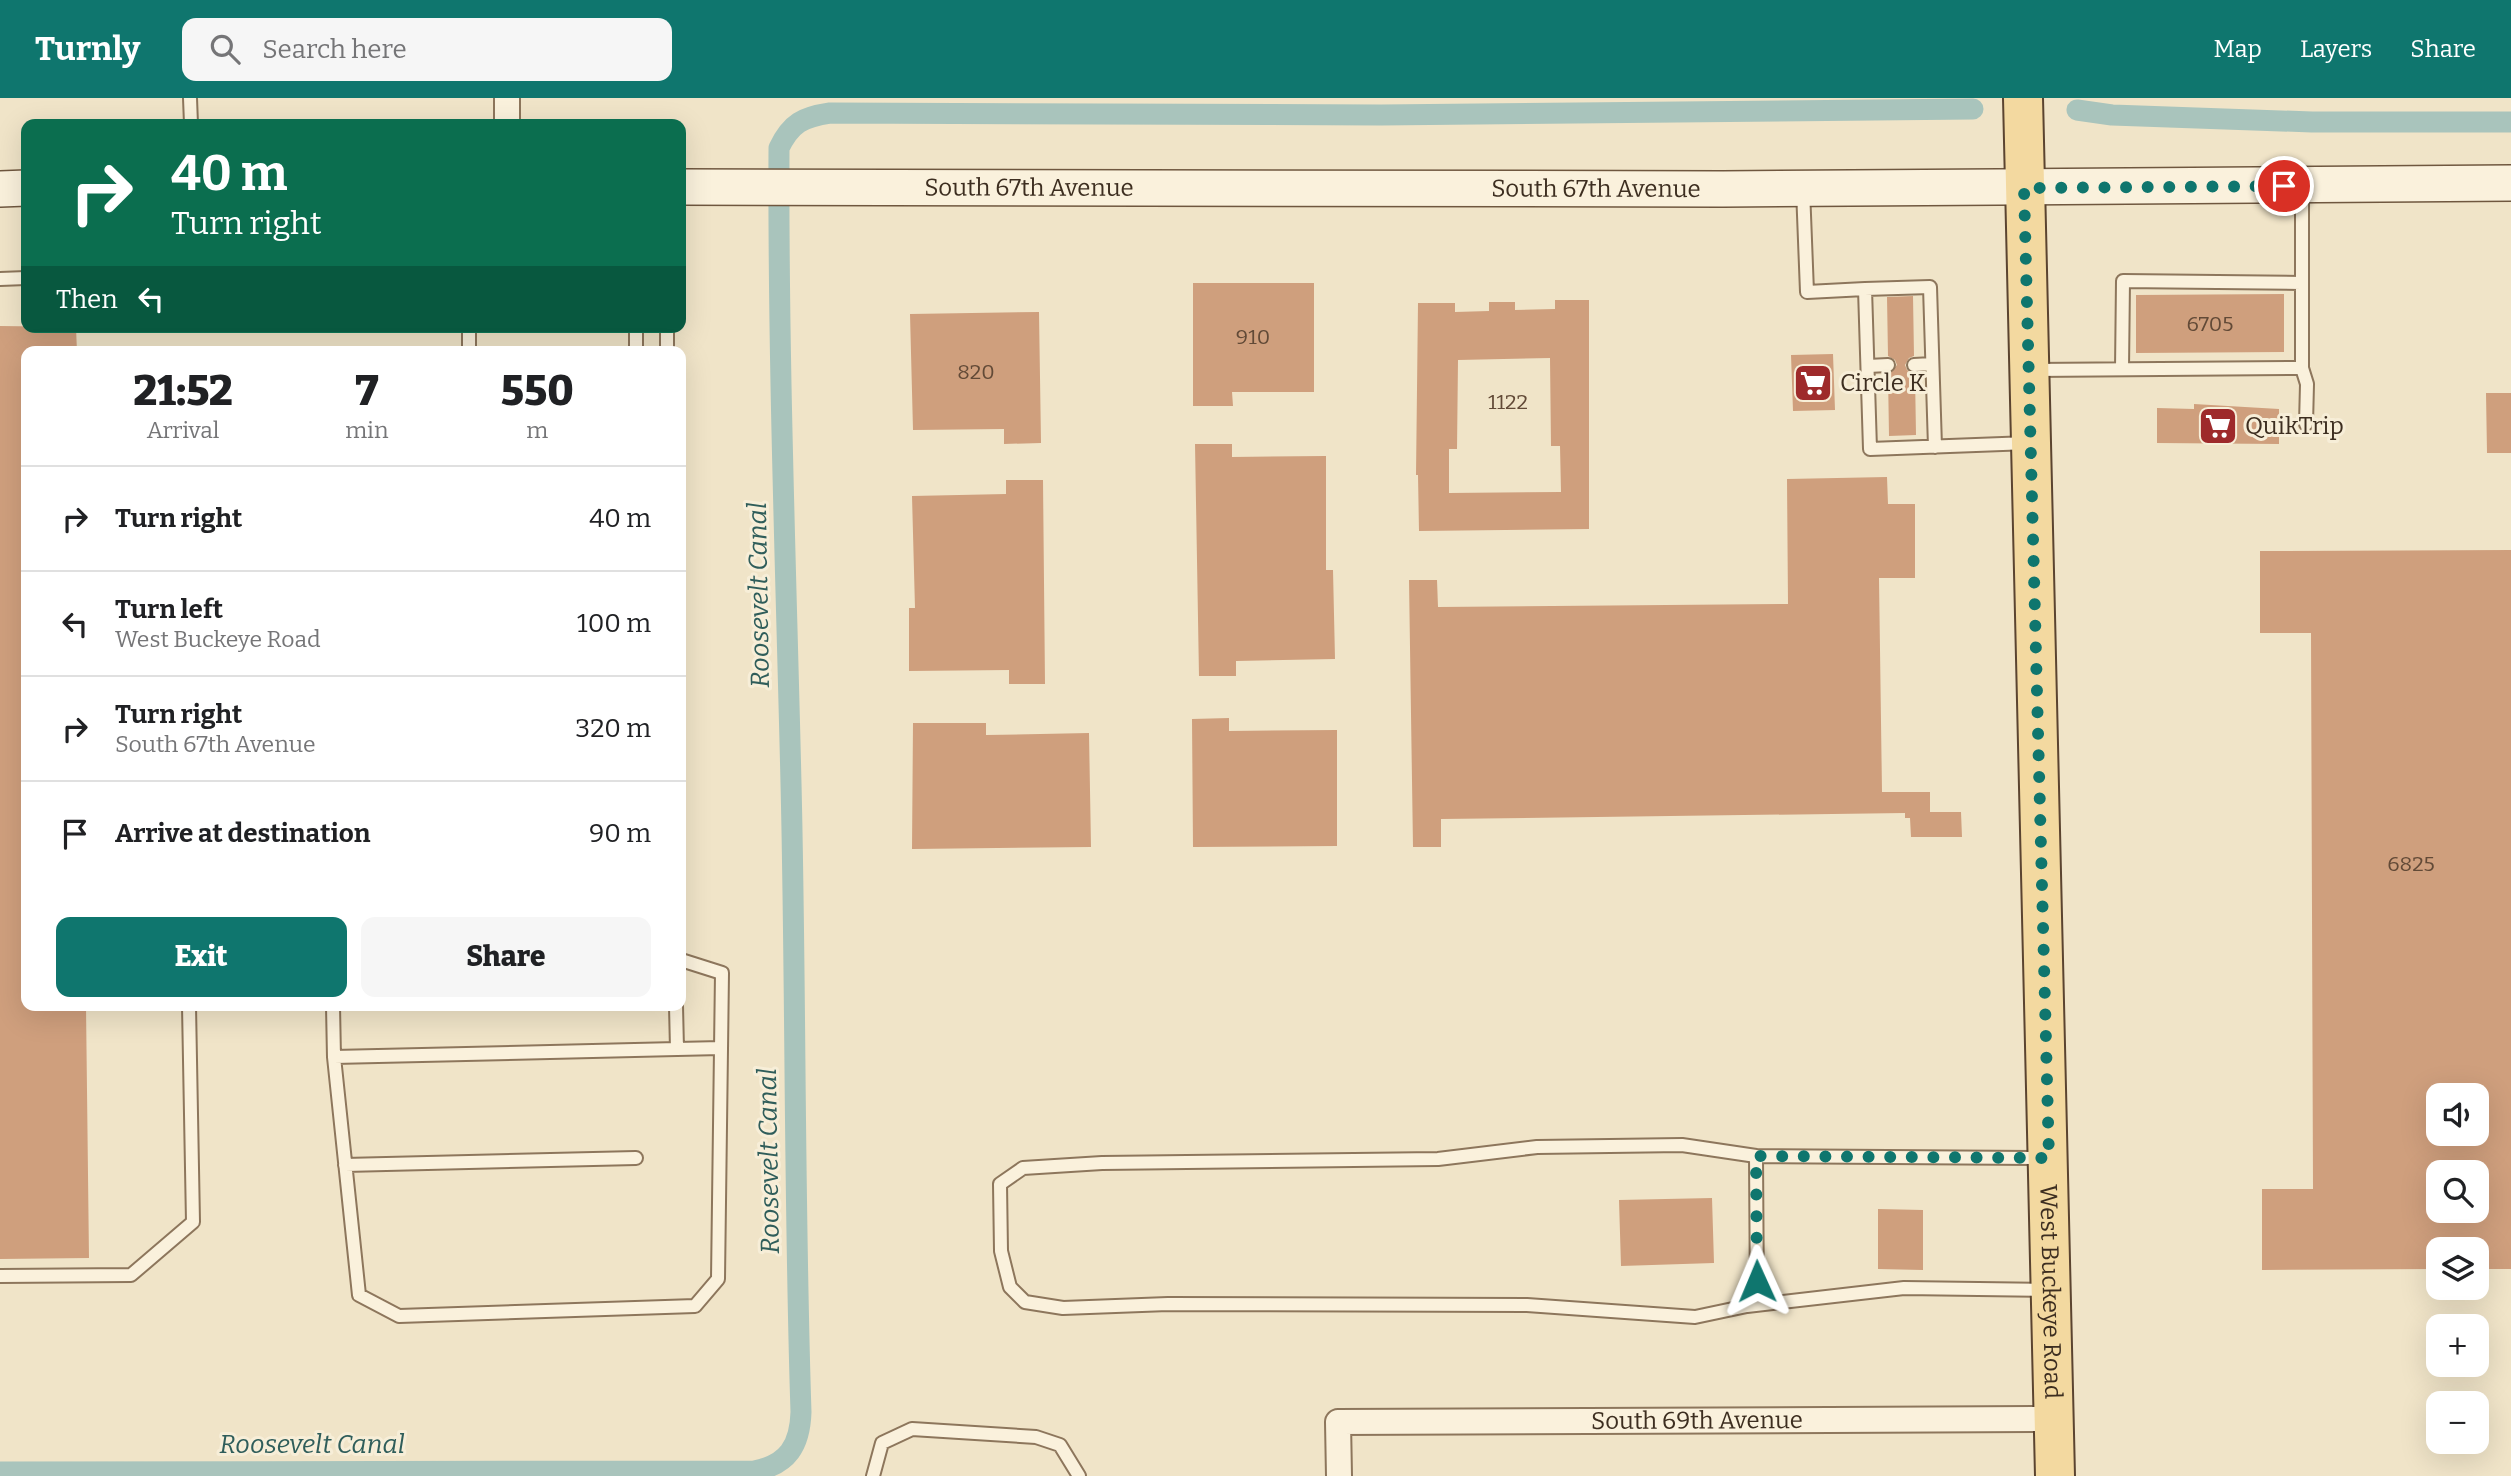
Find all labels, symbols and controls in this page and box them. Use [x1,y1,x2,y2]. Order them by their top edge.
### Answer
search box [182,18,672,81]
text: Turnly [35,29,140,69]
icon: search [206,30,244,68]
text: Search here [262,34,407,65]
text: Map [2214,35,2262,63]
text: Layers [2300,35,2372,63]
text: Share [2410,35,2476,63]
text: 40 m [171,144,288,203]
icon: right [56,147,147,238]
pin [2254,156,2314,216]
icon: arrive [2265,167,2303,205]
street label: South 67th Avenue [924,173,1134,202]
street label: South 67th Avenue [1491,175,1701,203]
text: Turn right [171,204,322,242]
icon: left [132,280,170,318]
text: Then [56,284,118,315]
house number: 6705 [2187,311,2233,337]
house number: 910 [1236,324,1270,350]
house number: 820 [957,359,995,385]
supermarket icon: Circle K [1792,362,1834,404]
text: 21:52 [133,366,233,416]
text: 7 [355,366,378,416]
text: 550 [501,366,574,416]
place label: Circle K [1840,369,1926,397]
house number: 1122 [1488,389,1528,415]
supermarket icon: QuikTrip [2197,405,2239,447]
place label: QuikTrip [2245,412,2344,440]
text: Arrival [147,416,220,444]
text: min [345,416,389,444]
text: m [526,416,548,444]
icon: right [56,500,94,538]
water label: Roosevelt Canal [742,502,776,688]
text: Turn right [115,503,242,534]
text: 40 m [589,503,651,534]
text: Turn left [115,594,223,625]
icon: left [56,605,94,643]
text: 100 m [577,608,651,639]
text: West Buckeye Road [115,625,321,653]
text: Turn right [115,699,242,730]
icon: right [56,710,94,748]
text: 320 m [575,713,651,744]
text: South 67th Avenue [115,730,316,758]
icon: arrive [56,815,94,853]
text: Arrive at destination [115,818,370,849]
text: 90 m [589,818,651,849]
house number: 6825 [2387,851,2435,877]
button: Exit [56,917,347,997]
button: Share [361,917,651,997]
water label: Roosevelt Canal [752,1068,786,1254]
map controls [2426,1083,2489,1454]
button: sound [2426,1083,2489,1146]
button: search [2426,1160,2489,1223]
street label: West Buckeye Road [2034,1184,2067,1399]
button: layers [2426,1237,2489,1300]
position arrow [1720,1244,1794,1318]
button: + [2426,1314,2489,1377]
button: − [2426,1391,2489,1454]
street label: South 69th Avenue [1591,1406,1803,1435]
water label: Roosevelt Canal [219,1429,405,1460]

